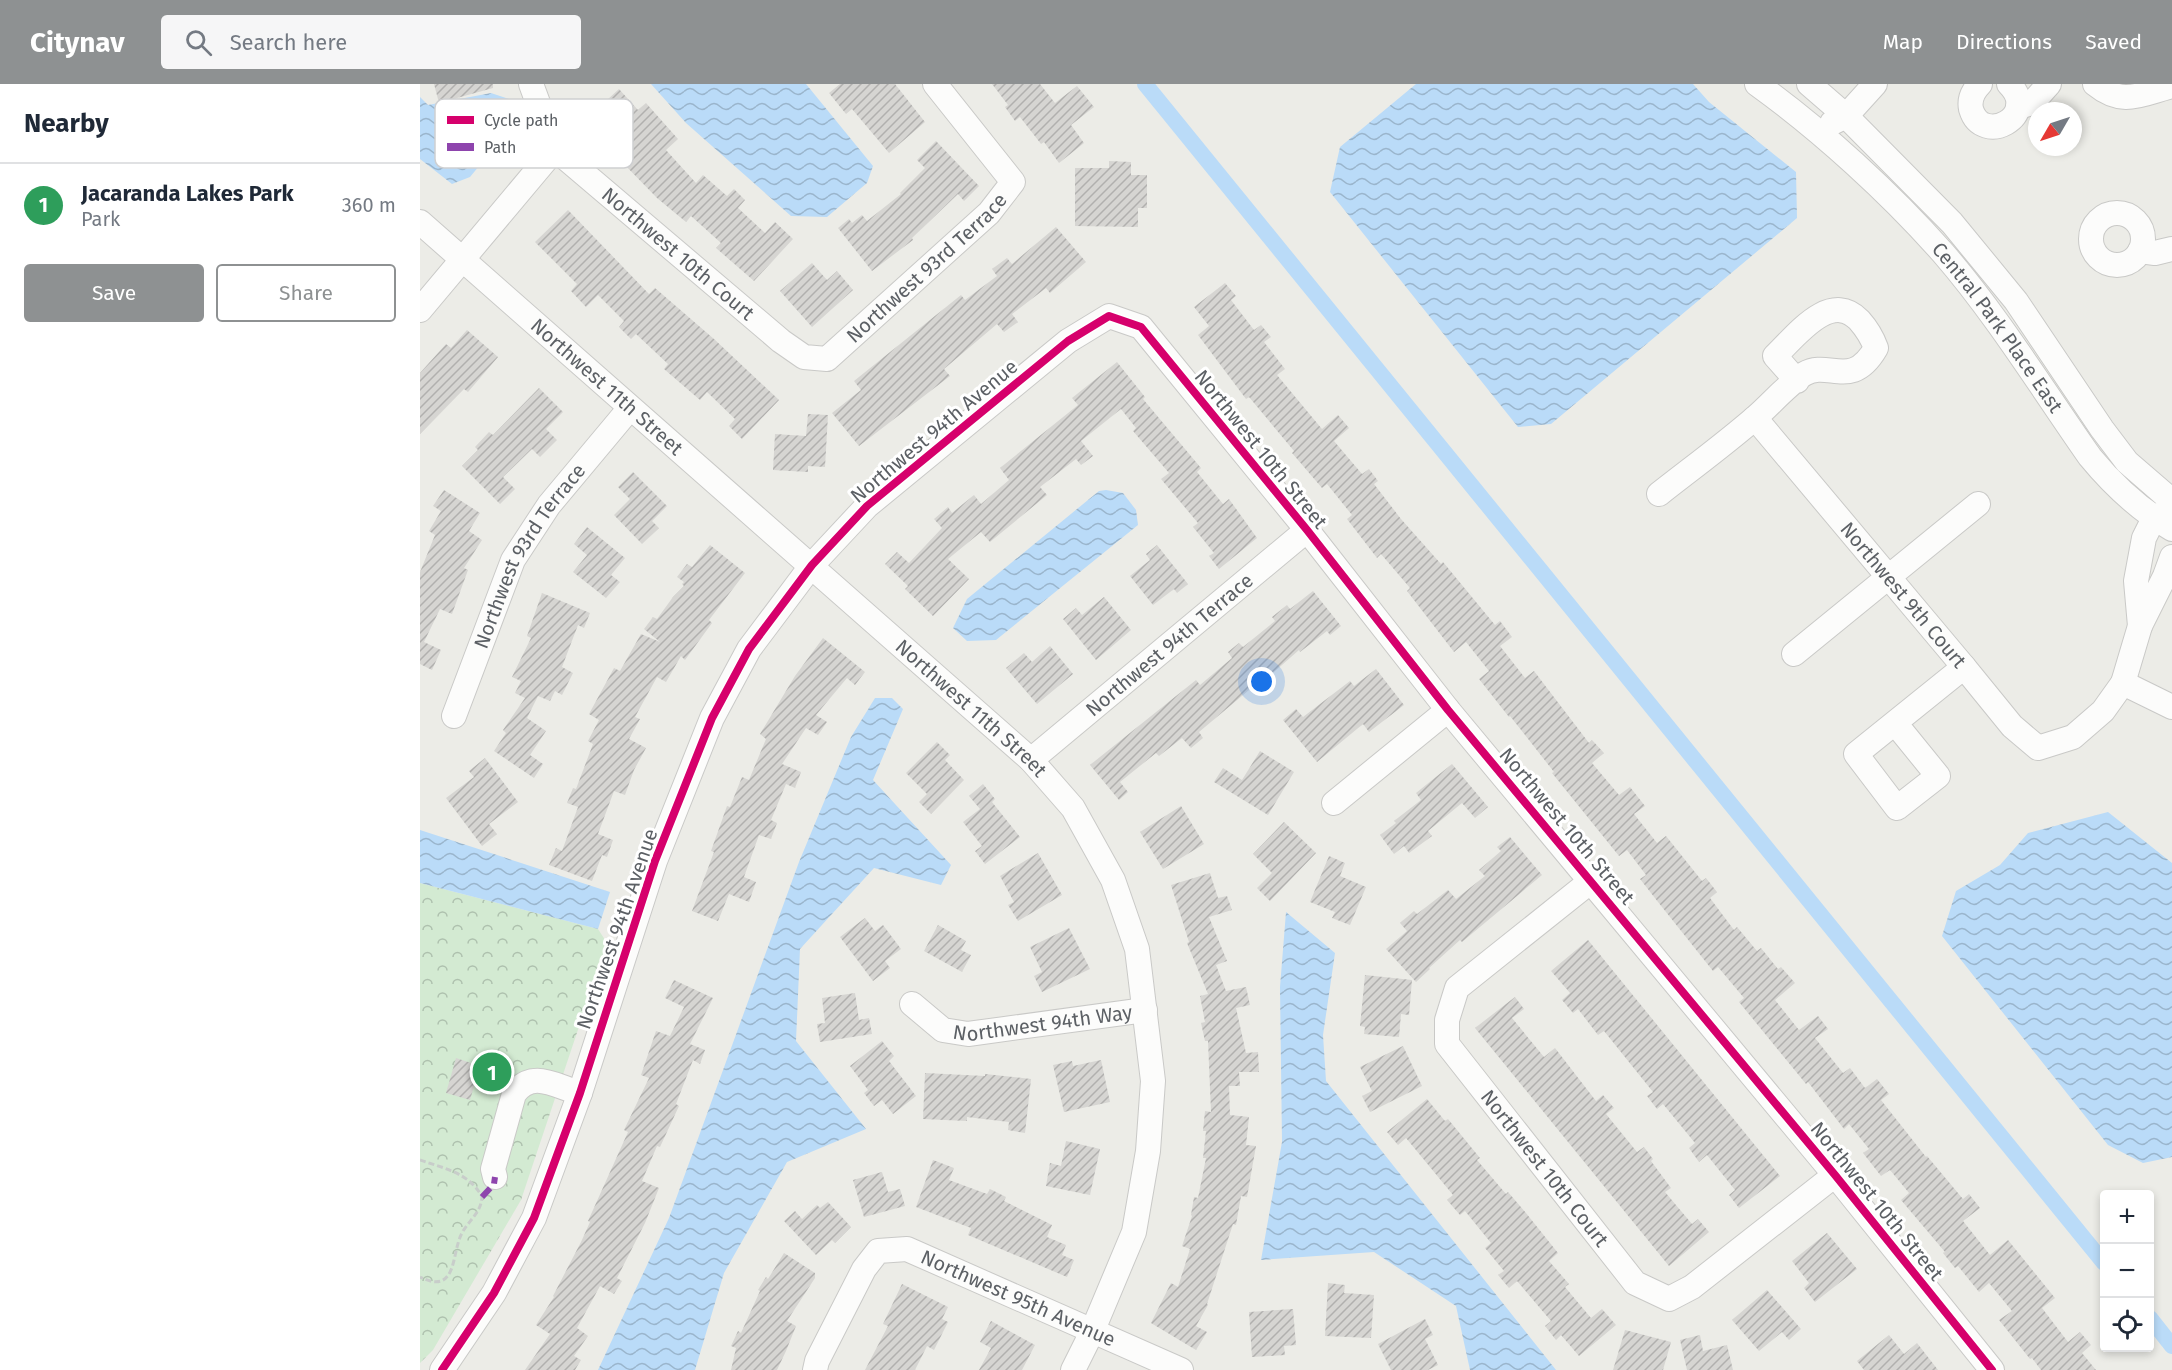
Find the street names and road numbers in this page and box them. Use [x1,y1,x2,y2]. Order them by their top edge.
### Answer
street label: Northwest 10th Court [597,182,760,326]
street label: Northwest 93rd Terrace [841,188,1012,348]
street label: Central Park Place East [1927,237,2068,418]
street label: Northwest 11th Street [526,313,689,460]
street label: Northwest 94th Avenue [846,354,1022,508]
street label: Northwest 10th Street [1190,365,1333,534]
street label: Northwest 93rd Terrace [469,459,590,652]
street label: Northwest 9th Court [1835,517,1972,673]
street label: Northwest 94th Terrace [1081,568,1258,721]
street label: Northwest 11th Street [891,634,1053,782]
street label: Northwest 10th Street [1494,743,1640,910]
street label: Northwest 94th Avenue [571,825,663,1033]
street label: Northwest 94th Way [951,1000,1134,1046]
street label: Northwest 10th Court [1476,1085,1614,1252]
street label: Northwest 10th Street [1806,1117,1949,1286]
street label: Northwest 95th Avenue [917,1245,1119,1352]

